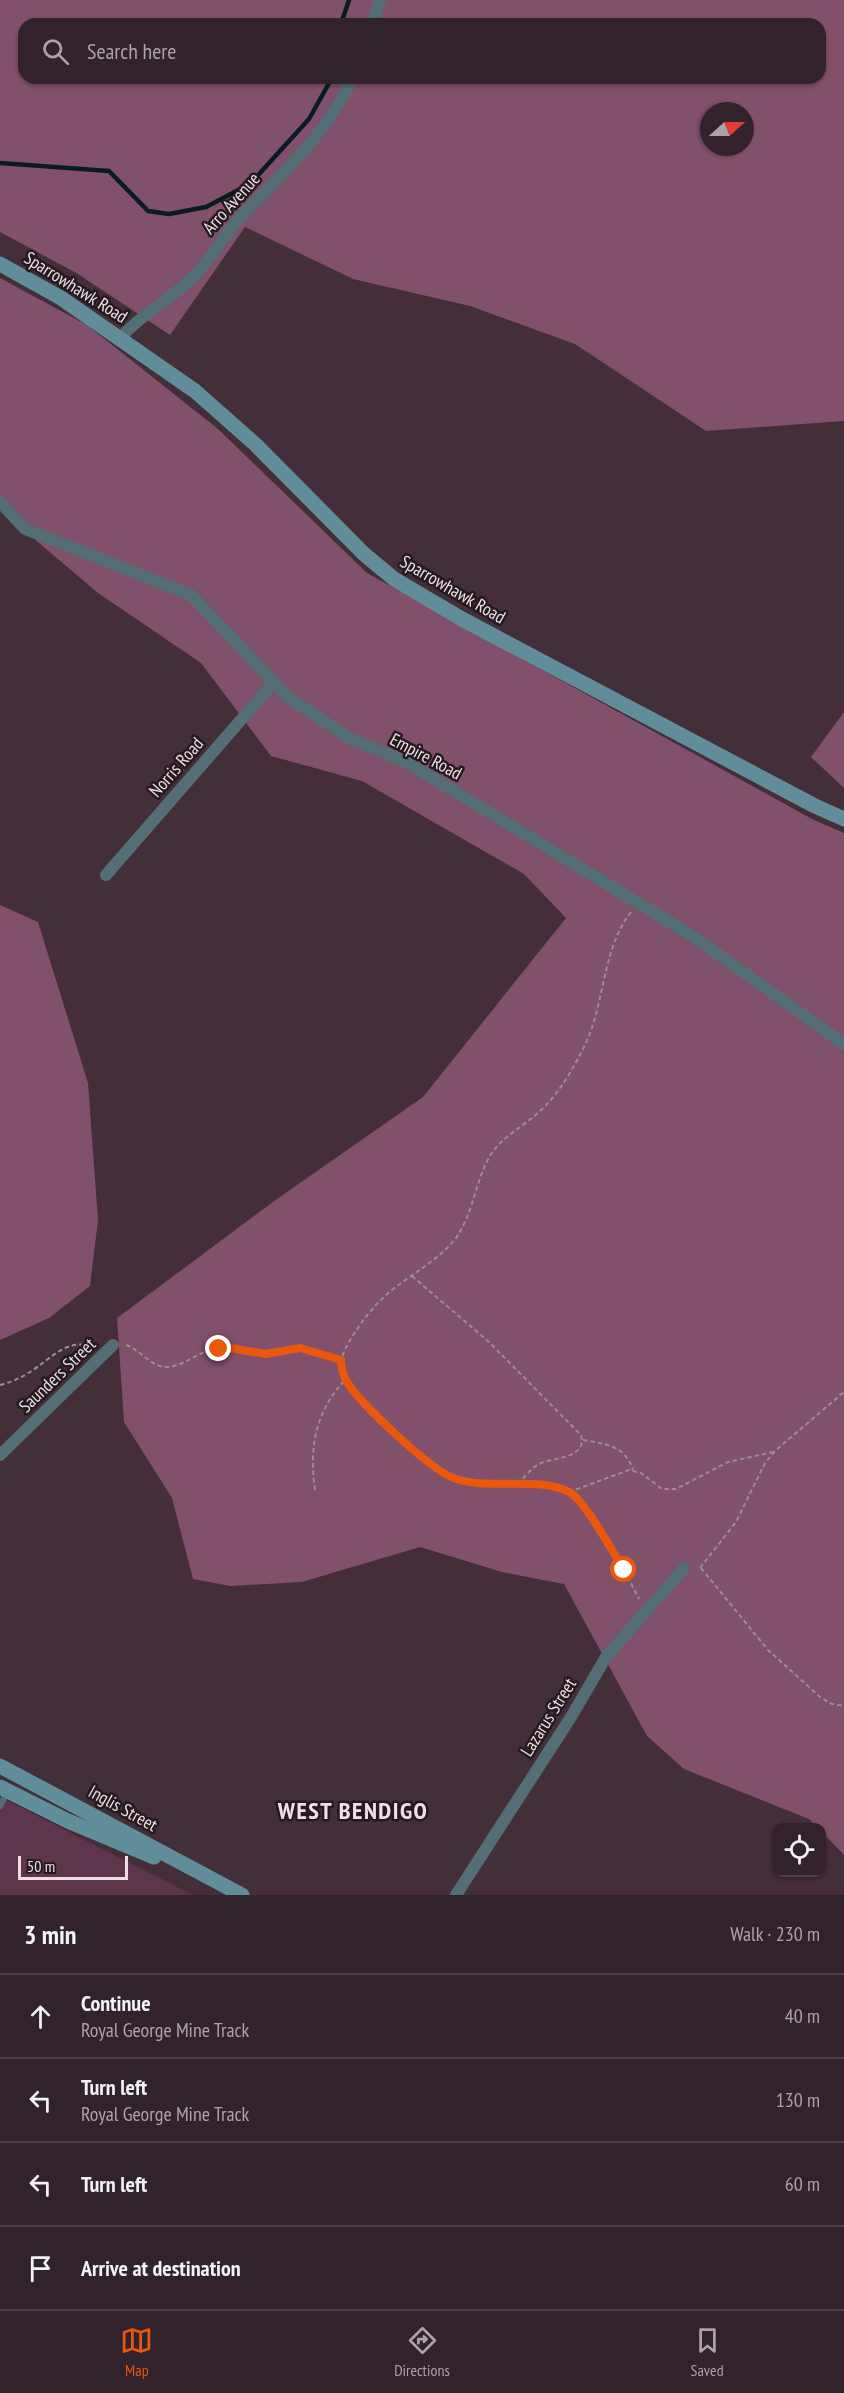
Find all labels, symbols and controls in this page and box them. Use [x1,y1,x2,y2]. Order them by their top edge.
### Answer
search box [18,18,826,84]
icon: search [39,35,72,68]
text: Search here [87,37,176,65]
north arrow [700,102,754,156]
street label: Arro Avenue [197,167,265,239]
street label: Sparrowhawk Road [20,246,132,328]
street label: Sparrowhawk Road [396,550,510,628]
street label: Empire Road [386,728,466,784]
street label: Norris Road [144,732,208,802]
street label: Saunders Street [14,1333,100,1417]
route end [205,1335,231,1361]
route start [610,1556,636,1582]
street label: Lazarus Street [515,1674,581,1760]
street label: Inglis Street [85,1780,161,1836]
district label: WEST BENDIGO [277,1795,428,1826]
map controls [772,1823,826,1877]
button: locate [772,1823,826,1877]
scale bar [18,1853,128,1880]
text: 50 m [27,1856,55,1876]
text: 3 min [24,1918,77,1951]
text: Walk · 230 m [730,1921,820,1947]
text: Continue [81,1989,151,2017]
icon: ahead [24,2000,57,2033]
text: 40 m [785,2003,820,2029]
text: Royal George Mine Track [81,2017,249,2043]
text: Turn left [81,2073,147,2101]
icon: left [24,2084,57,2117]
text: 130 m [776,2087,820,2113]
text: Royal George Mine Track [81,2101,249,2127]
icon: left [24,2168,57,2201]
text: Turn left [81,2170,147,2198]
text: 60 m [785,2171,820,2197]
icon: arrive [24,2252,57,2285]
text: Arrive at destination [81,2254,241,2282]
tab: Map [120,2324,153,2380]
tab: Directions [394,2324,450,2380]
tab: Saved [691,2324,724,2380]

